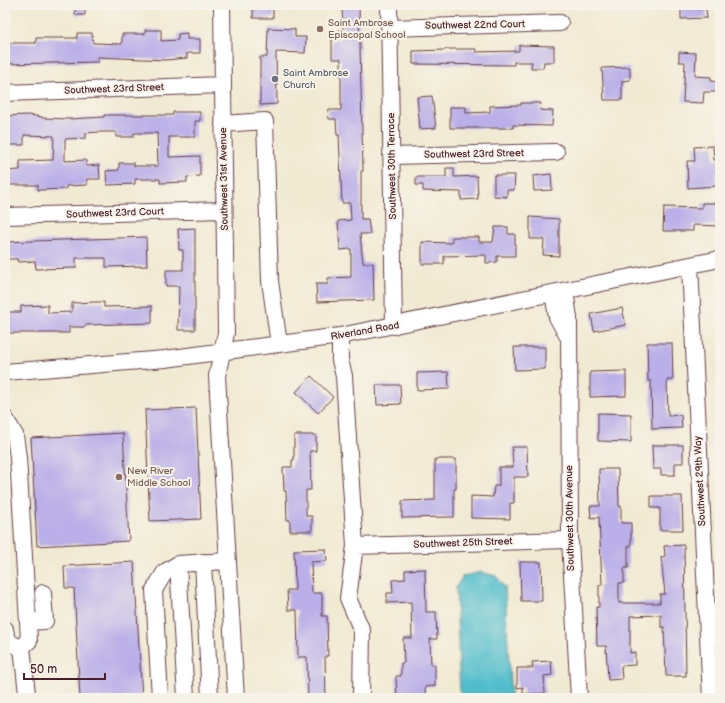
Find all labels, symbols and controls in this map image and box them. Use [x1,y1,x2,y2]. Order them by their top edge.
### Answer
place label: Saint Ambrose Episcopal School [328,17,405,41]
street label: Southwest 22nd Court [425,18,525,32]
marker: Saint Ambrose Episcopal School [315,24,325,34]
place label: Saint Ambrose Church [283,67,349,91]
marker: Saint Ambrose Church [270,74,280,84]
street label: Southwest 23rd Street [64,81,164,97]
street label: Southwest 30th Terrace [385,112,399,220]
street label: Southwest 31st Avenue [217,127,231,231]
street label: Southwest 23rd Street [424,147,524,161]
street label: Southwest 23rd Court [66,205,164,221]
street label: Riverland Road [330,319,400,343]
street label: Southwest 29th Way [692,435,708,526]
place label: New River Middle School [127,465,191,489]
street label: Southwest 30th Avenue [563,465,577,571]
marker: New River Middle School [114,472,124,482]
street label: Southwest 25th Street [413,535,513,551]
scale bar [24,655,105,681]
text: 50 m [30,662,57,677]

